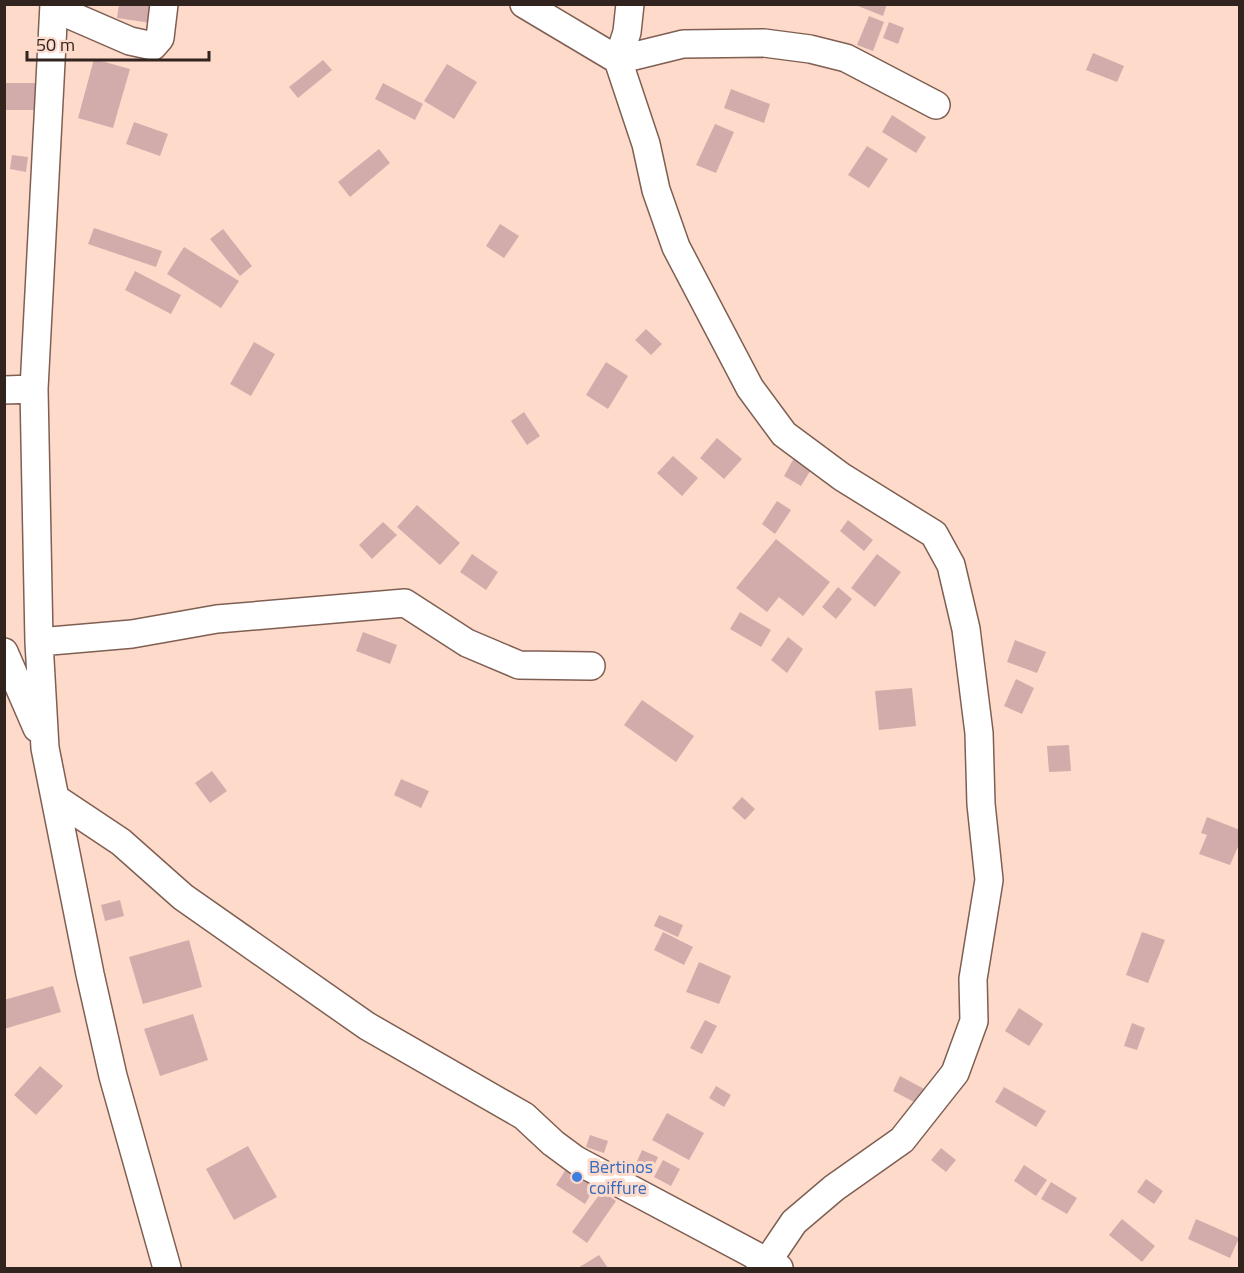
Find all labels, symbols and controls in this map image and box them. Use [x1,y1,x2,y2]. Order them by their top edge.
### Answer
scale bar [27,24,208,62]
text: 50 m [36,31,75,58]
place label: Bertinos coiffure [589,1153,653,1201]
marker: Bertinos coiffure [570,1170,584,1184]

